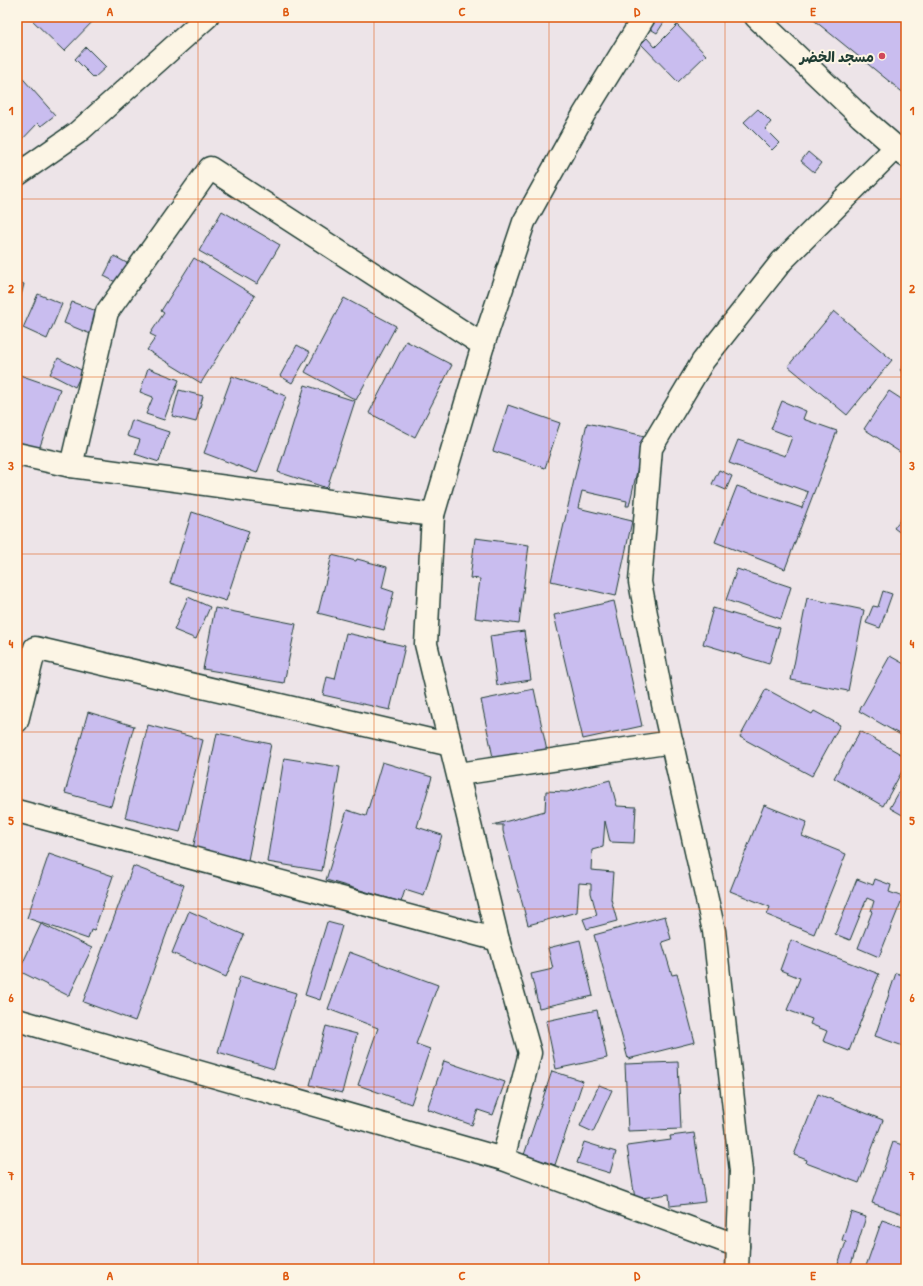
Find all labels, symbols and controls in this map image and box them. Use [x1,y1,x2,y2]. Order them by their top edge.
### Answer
text: A [107,2,114,20]
text: B [283,2,290,20]
text: C [458,2,466,20]
text: D [634,2,641,20]
text: E [810,2,816,20]
place label: مسجد الخضر [798,47,874,66]
marker: مسجد الخضر [877,51,887,61]
text: 1 [9,101,14,119]
text: 1 [910,101,915,119]
text: 2 [8,279,15,297]
text: 2 [909,279,916,297]
text: 3 [8,456,14,474]
text: 3 [909,456,915,474]
text: 4 [9,634,14,652]
text: 4 [910,634,915,652]
text: 5 [8,811,14,829]
text: 5 [909,811,915,829]
text: 6 [8,988,14,1006]
text: 6 [909,988,915,1006]
text: 7 [7,1166,15,1184]
text: 7 [908,1166,916,1184]
text: A [107,1266,114,1284]
text: B [283,1266,290,1284]
text: C [458,1266,466,1284]
text: D [634,1266,641,1284]
text: E [810,1266,816,1284]

